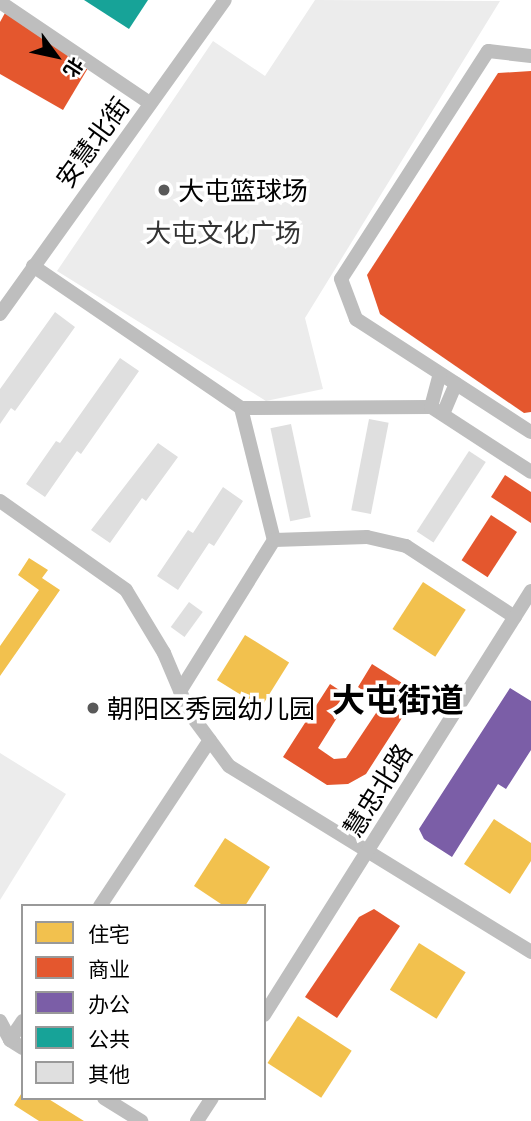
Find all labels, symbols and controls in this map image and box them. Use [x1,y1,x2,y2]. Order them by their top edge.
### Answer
north arrow [21,21,91,91]
text: 北 [59,53,89,82]
street label: 安慧北街 [49,91,135,193]
place label: 大屯篮球场 [178,174,308,206]
marker: 大屯篮球场 [156,182,172,198]
park label: 大屯文化广场 [145,216,301,248]
district label: 大屯街道 [332,680,464,720]
place label: 朝阳区秀园幼儿园 [107,692,315,724]
marker: 朝阳区秀园幼儿园 [85,700,101,716]
street label: 慧忠北路 [336,738,418,842]
legend [21,904,266,1100]
text: 住宅 [88,921,130,946]
text: 商业 [88,956,130,981]
text: 办公 [88,991,130,1016]
text: 公共 [88,1026,130,1051]
text: 其他 [88,1061,130,1086]

